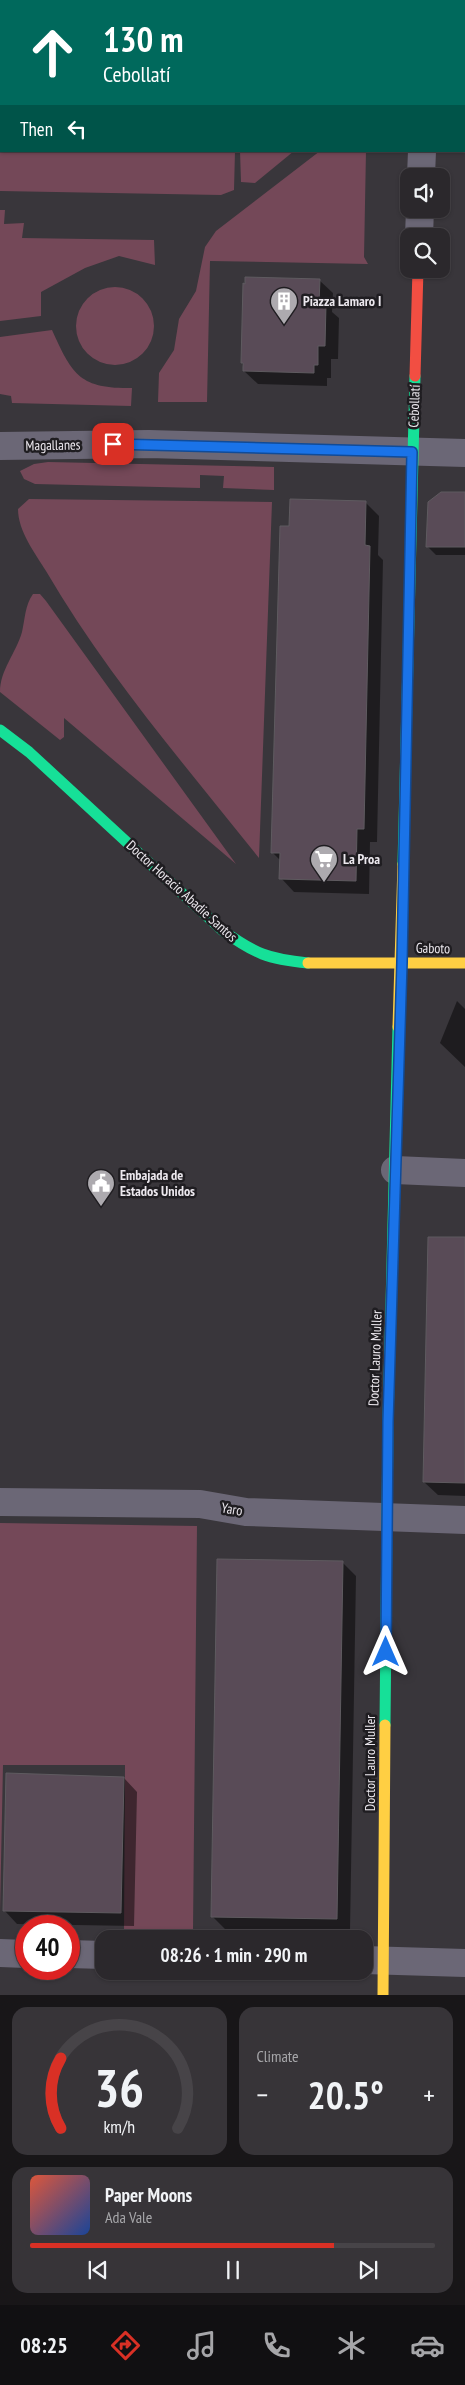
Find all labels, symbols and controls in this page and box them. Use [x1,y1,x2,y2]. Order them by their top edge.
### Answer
text: 130 m [103,16,184,62]
icon: ahead [20,20,85,85]
text: Cebollatí [103,60,170,88]
icon: left [63,115,91,143]
text: Then [20,117,53,141]
map controls [400,168,450,278]
button: sound [400,168,450,218]
button: search [400,228,450,278]
building icon: Piazza Lamaro I [269,286,299,325]
place label: Piazza Lamaro I [303,292,381,310]
street label: Cebollatí [404,384,424,428]
pin [92,423,134,465]
icon: arrive [99,430,127,458]
street label: Magallanes [25,436,81,454]
street label: Doctor Horacio Abadie Santos [123,836,241,946]
supermarket icon: La Proa [309,844,339,883]
place label: La Proa [343,850,380,868]
street label: Gaboto [416,939,450,957]
place label: Embajada de Estados Unidos [120,1166,195,1200]
public building icon: Embajada de Estados Unidos [86,1168,116,1207]
street label: Doctor Lauro Muller [364,1309,386,1406]
street label: Yaro [220,1498,244,1520]
position arrow [359,1625,411,1677]
street label: Doctor Lauro Muller [361,1715,379,1811]
speed limit sign: 40 [15,1915,80,1980]
text: 08:26 · 1 min · 290 m [161,1943,307,1967]
text: Climate [257,2046,299,2066]
text: 36 [94,2054,144,2121]
text: 20.5° [308,2070,384,2119]
text: − [257,2076,268,2113]
text: + [423,2076,435,2113]
text: km/h [103,2115,135,2138]
text: Paper Moons [105,2183,192,2207]
text: Ada Vale [105,2207,152,2227]
icon: previous [84,2256,112,2284]
icon: pause [219,2256,247,2284]
icon: next [354,2256,382,2284]
icon: directions [108,2328,143,2363]
icon: music [184,2328,219,2363]
icon: phone [259,2328,294,2363]
icon: climate [334,2328,369,2363]
icon: car [410,2328,445,2363]
text: 08:25 [20,2331,68,2359]

